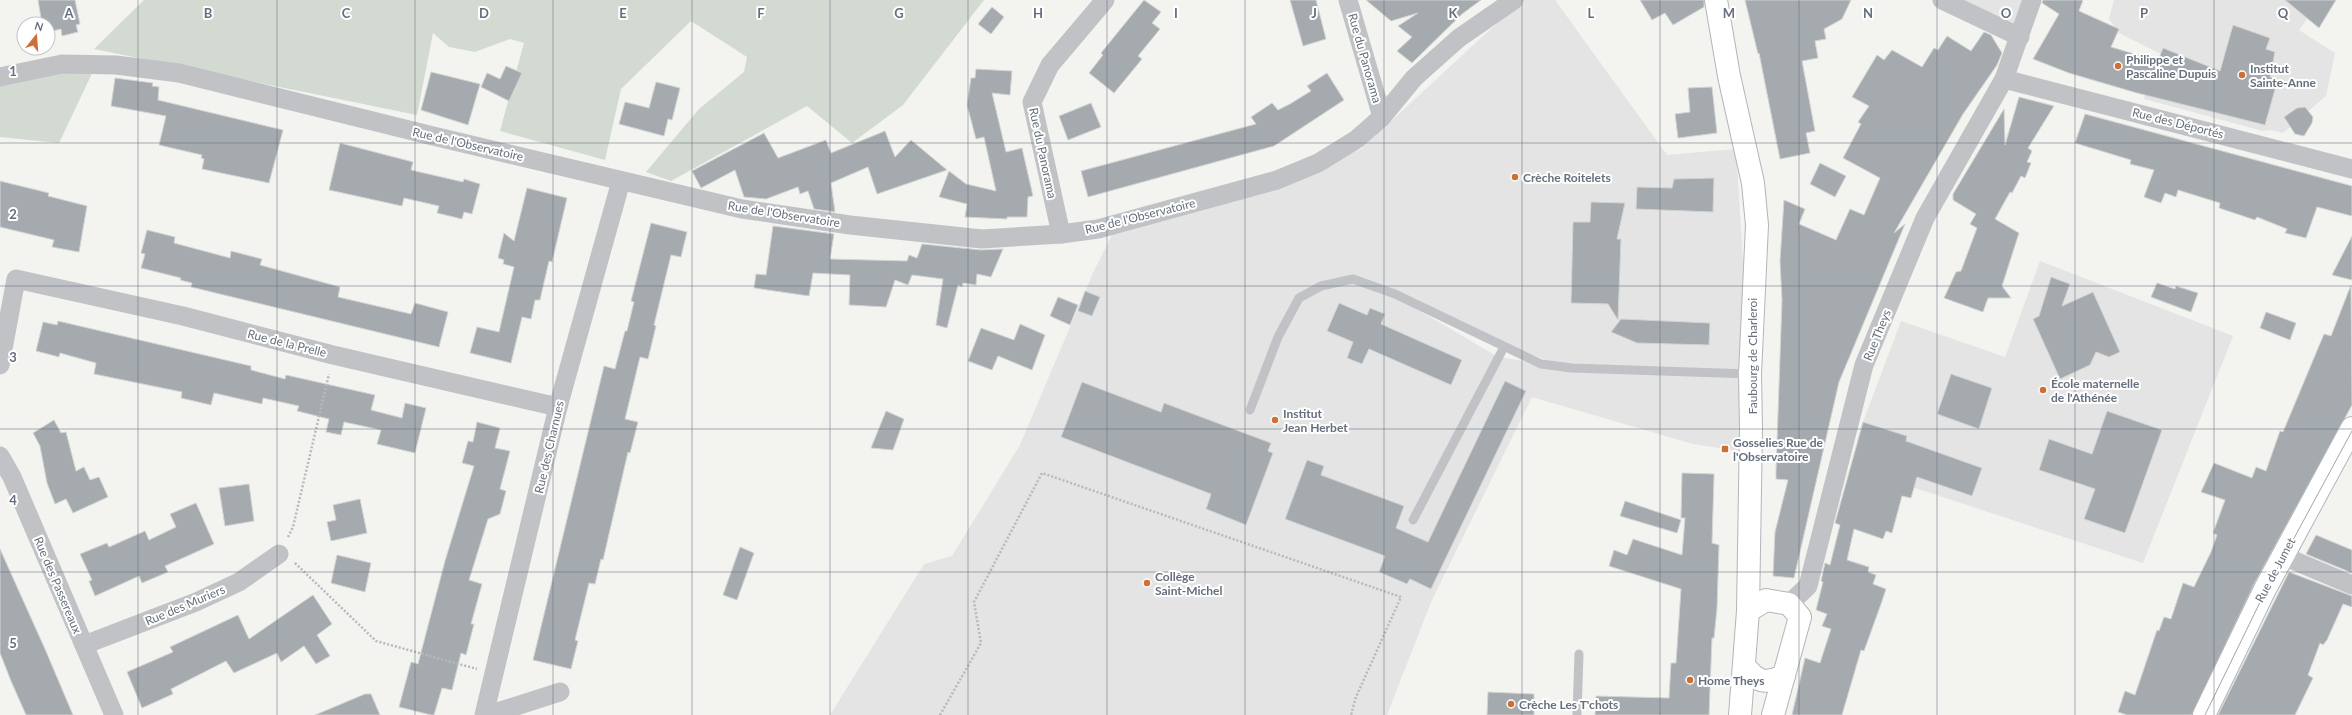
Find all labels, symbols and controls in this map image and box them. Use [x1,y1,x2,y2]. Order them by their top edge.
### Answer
text: A [63,5,74,21]
text: B [204,5,213,21]
text: C [342,5,351,21]
text: D [479,5,489,21]
text: E [619,5,627,21]
text: F [757,5,765,21]
text: G [894,5,904,21]
text: H [1033,5,1043,21]
text: I [1174,5,1178,21]
text: J [1311,5,1317,21]
text: K [1449,5,1459,21]
text: L [1588,5,1595,21]
text: M [1723,5,1735,21]
text: N [1863,5,1873,21]
text: O [2001,5,2012,21]
text: P [2140,5,2148,21]
text: Q [2278,5,2289,21]
street label: Rue du Panorama [1345,12,1385,105]
north arrow [16,16,56,56]
text: N [33,19,45,33]
place label: Philippe et Pascaline Dupuis [2126,52,2216,81]
marker: Philippe et Pascaline Dupuis [2113,61,2123,71]
place label: Institut Sainte-Anne [2250,61,2316,90]
text: 1 [9,63,17,79]
marker: Institut Sainte-Anne [2237,70,2247,80]
street label: Rue des Déportés [2131,104,2225,142]
street label: Rue du Panorama [1026,106,1060,200]
street label: Rue de l'Observatoire [411,124,525,164]
place label: Crèche Roitelets [1523,170,1611,185]
marker: Crèche Roitelets [1510,172,1520,182]
street label: Rue de l'Observatoire [1083,195,1197,237]
street label: Rue de l'Observatoire [727,198,841,230]
text: 2 [9,206,17,222]
street label: Faubourg de Charleroi [1745,298,1760,414]
street label: Rue Theys [1860,307,1894,363]
street label: Rue de la Prelle [246,326,328,360]
text: 3 [9,349,17,365]
place label: École maternelle de l'Athénée [2051,376,2140,405]
marker: École maternelle de l'Athénée [2038,385,2048,395]
street label: Rue des Charnues [531,399,567,495]
place label: Institut Jean Herbet [1283,406,1348,435]
marker: Institut Jean Herbet [1270,415,1280,425]
place label: Gosselies Rue de l'Observatoire [1733,435,1823,464]
marker: Gosselies Rue de l'Observatoire [1720,444,1730,454]
text: 4 [9,492,17,508]
street label: Rue des Passereaux [31,534,85,636]
street label: Rue de Jumet [2252,534,2299,605]
place label: Collège Saint-Michel [1155,569,1223,598]
marker: Collège Saint-Michel [1142,578,1152,588]
street label: Rue des Muriers [143,581,227,629]
text: 5 [9,635,17,651]
place label: Home Theys [1698,673,1765,688]
marker: Home Theys [1685,675,1695,685]
place label: Crèche Les T'chots [1519,697,1618,712]
marker: Crèche Les T'chots [1506,699,1516,709]

